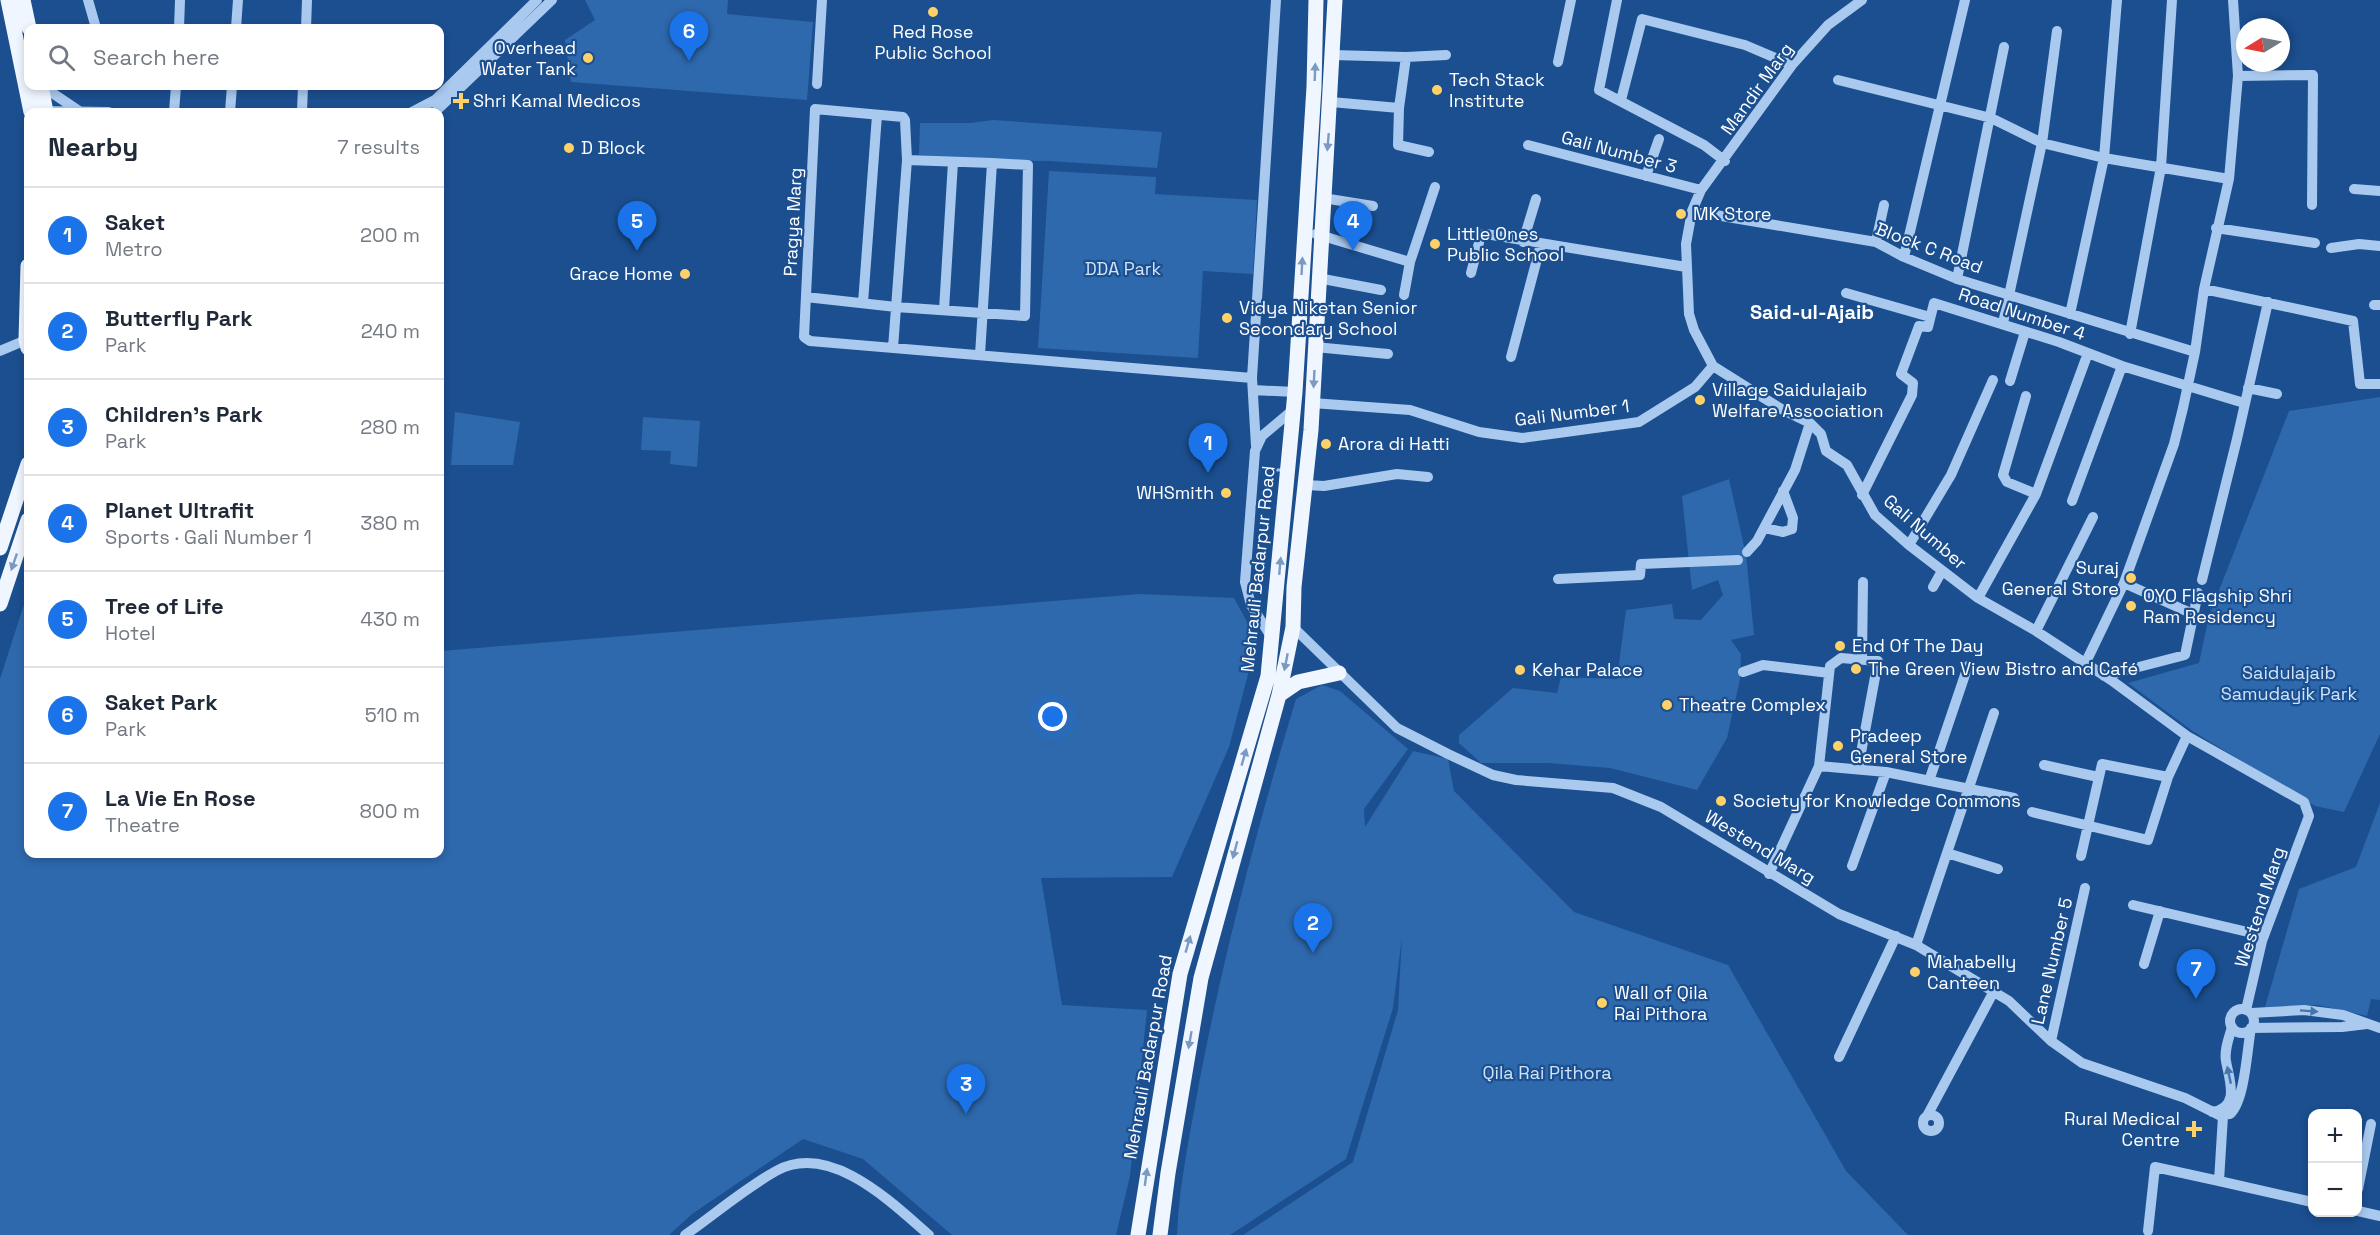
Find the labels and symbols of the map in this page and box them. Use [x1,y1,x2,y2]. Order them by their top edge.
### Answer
marker: Red Rose Public School [926,5,940,19]
pin: 6 [670,11,708,61]
north arrow [2236,18,2290,72]
place label: Red Rose Public School [874,20,992,64]
place label: Overhead Water Tank [481,36,576,80]
street label: Mandir Marg [1715,38,1798,139]
marker: Overhead Water Tank [581,51,595,65]
one-way arrow [1310,62,1319,81]
place label: Tech Stack Institute [1449,68,1545,112]
marker: Tech Stack Institute [1430,83,1444,97]
place label: Shri Kamal Medicos [473,89,641,112]
marker: Shri Kamal Medicos [454,94,468,108]
street label: Gali Number 3 [1559,125,1679,178]
one-way arrow [1323,133,1332,152]
place label: D Block [581,136,646,159]
marker: D Block [562,141,576,155]
street label: Pragya Marg [778,167,807,277]
pin: 5 [618,202,656,251]
pin: 4 [1334,202,1372,251]
place label: MK Store [1693,202,1771,225]
marker: MK Store [1674,207,1688,221]
street label: Block C Road [1872,217,1986,278]
place label: Little Ones Public School [1447,222,1564,266]
marker: Little Ones Public School [1428,237,1442,251]
park label: DDA Park [1085,257,1162,280]
one-way arrow [1297,257,1306,276]
place label: Grace Home [569,262,673,285]
marker: Grace Home [678,267,692,281]
street label: Road Number 4 [1956,282,2089,345]
place label: Vidya Niketan Senior Secondary School [1239,296,1417,340]
district label: Said-ul-Ajaib [1750,299,1874,325]
marker: Vidya Niketan Senior Secondary School [1220,311,1234,325]
one-way arrow [1309,369,1318,388]
place label: Village Saidulajaib Welfare Association [1712,378,1883,422]
marker: Village Saidulajaib Welfare Association [1693,393,1707,407]
street label: Gali Number 1 [1513,394,1631,431]
pin: 1 [1188,424,1228,473]
place label: Arora di Hatti [1338,432,1450,455]
marker: Arora di Hatti [1319,437,1333,451]
street label: Mehrauli Badarpur Road [1235,465,1280,673]
place label: WHSmith [1136,481,1214,504]
marker: WHSmith [1219,486,1233,500]
street label: Gali Number [1879,489,1972,574]
one-way arrow [9,553,19,571]
place label: Suraj General Store [2002,556,2119,600]
one-way arrow [1275,557,1285,576]
marker: Suraj General Store [2124,571,2138,585]
place label: OYO Flagship Shri Ram Residency [2143,584,2292,628]
marker: OYO Flagship Shri Ram Residency [2124,599,2138,613]
place label: End Of The Day [1852,634,1984,657]
marker: End Of The Day [1833,639,1847,653]
one-way arrow [1281,653,1290,672]
place label: The Green View Bistro and Café [1868,657,2138,680]
place label: Kehar Palace [1532,658,1643,681]
park label: Saidulajaib Samudayik Park [2221,661,2358,705]
marker: The Green View Bistro and Café [1849,662,1863,676]
marker: Kehar Palace [1513,663,1527,677]
place label: Theatre Complex [1679,693,1826,716]
marker: Theatre Complex [1660,698,1674,712]
your location [1038,702,1067,731]
place label: Pradeep General Store [1850,724,1967,768]
marker: Pradeep General Store [1831,739,1845,753]
one-way arrow [1240,748,1249,766]
place label: Society for Knowledge Commons [1733,789,2021,812]
marker: Society for Knowledge Commons [1714,794,1728,808]
street label: Westend Marg [1701,804,1820,889]
one-way arrow [1230,841,1239,859]
street label: Westend Marg [2229,844,2290,970]
street label: Lane Number 5 [2026,895,2077,1027]
pin: 2 [1294,904,1332,953]
one-way arrow [1184,935,1194,953]
place label: Mahabelly Canteen [1927,950,2016,994]
pin: 7 [2176,950,2216,999]
street label: Mehrauli Badarpur Road [1118,953,1177,1161]
marker: Mahabelly Canteen [1908,965,1922,979]
place label: Wall of Qila Rai Pithora [1614,981,1708,1025]
marker: Wall of Qila Rai Pithora [1595,996,1609,1010]
one-way arrow [2300,1007,2319,1016]
one-way arrow [1185,1030,1194,1049]
park label: Qila Rai Pithora [1482,1061,1612,1084]
pin: 3 [946,1064,986,1114]
one-way arrow [2224,1065,2233,1084]
place label: Rural Medical Centre [2064,1107,2180,1151]
marker: Rural Medical Centre [2185,1120,2203,1138]
one-way arrow [1142,1167,1151,1186]

